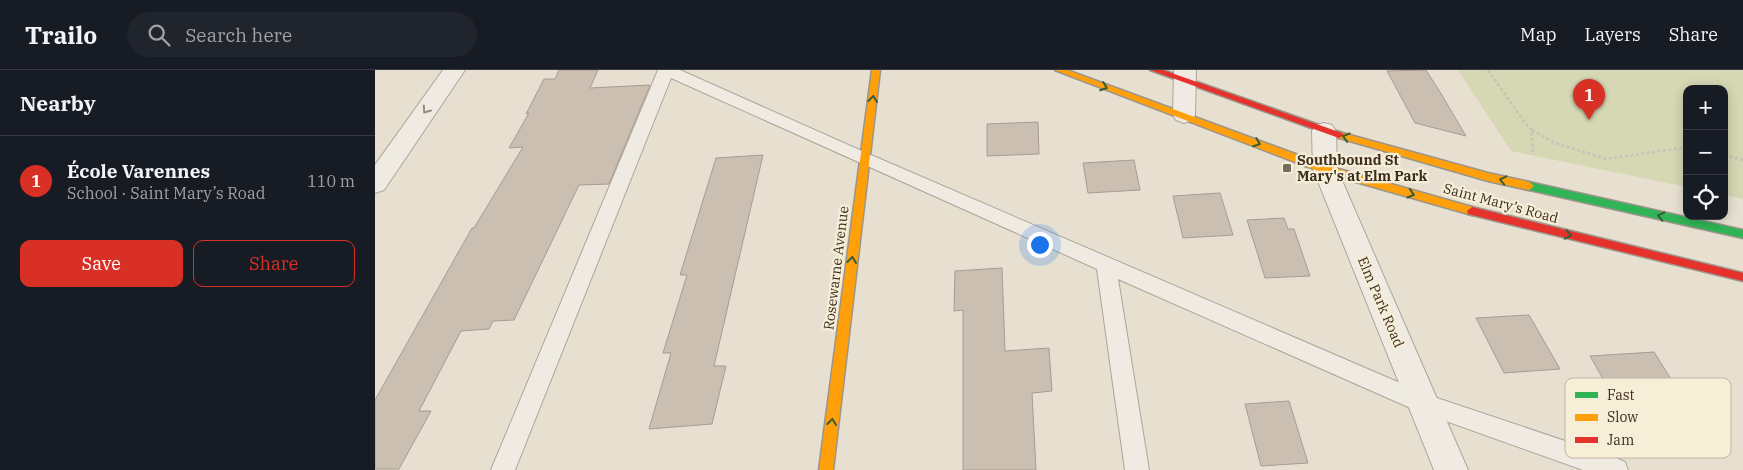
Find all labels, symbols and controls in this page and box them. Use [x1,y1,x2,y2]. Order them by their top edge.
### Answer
search box [127,12,477,57]
text: Trailo [25,19,97,51]
icon: search [145,21,173,49]
text: Search here [185,23,292,47]
text: Map [1520,23,1557,46]
text: Layers [1585,23,1641,46]
text: Share [1669,23,1718,46]
pin: 1 [1573,79,1605,120]
one-way arrow [1100,81,1108,91]
map controls [1683,85,1728,220]
button: + [1683,85,1728,130]
text: Nearby [20,89,96,117]
one-way arrow [867,95,878,103]
one-way arrow [423,104,432,114]
button: − [1683,130,1728,175]
one-way arrow [1342,133,1351,143]
one-way arrow [1252,137,1261,147]
place label: Southbound St Mary's at Elm Park [1297,151,1428,185]
text: École Varennes [67,159,210,183]
marker: Southbound St Mary's at Elm Park [1281,162,1293,174]
text: 1 [31,171,41,191]
text: 110 m [307,171,355,191]
one-way arrow [1498,175,1507,186]
button: locate [1683,175,1728,220]
street label: Saint Mary’s Road [1442,179,1561,227]
text: School · Saint Mary’s Road [67,183,265,203]
one-way arrow [1407,188,1415,199]
street label: Rosewarne Avenue [819,205,853,331]
one-way arrow [1657,211,1666,222]
one-way arrow [1564,229,1573,240]
your location [1027,232,1053,258]
button: Save [20,240,183,287]
button: Share [193,240,355,287]
street label: Elm Park Road [1354,254,1408,351]
one-way arrow [847,256,857,265]
legend [1565,378,1731,458]
text: Fast [1607,386,1635,404]
text: Slow [1607,408,1638,426]
one-way arrow [827,417,837,426]
text: Jam [1607,431,1634,449]

